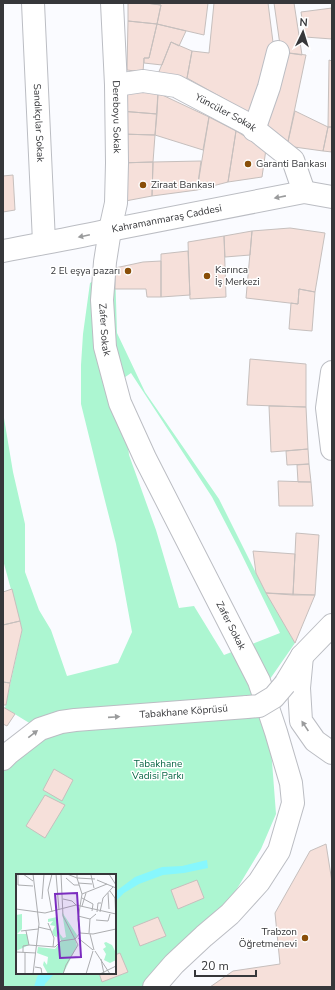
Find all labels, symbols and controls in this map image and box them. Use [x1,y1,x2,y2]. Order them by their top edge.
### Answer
north arrow [283,12,323,52]
text: N [299,15,308,30]
street label: Dereboyu Sokak [109,80,124,155]
street label: Sandıkçılar Sokak [30,83,47,163]
street label: Yüncüler Sokak [191,90,260,136]
place label: Garanti Bankası [256,157,327,171]
marker: Garanti Bankası [243,159,253,169]
place label: Ziraat Bankası [151,178,215,192]
marker: Ziraat Bankası [138,180,148,190]
one-way arrow [274,194,286,200]
street label: Kahramanmaraş Caddesi [111,201,223,236]
one-way arrow [78,233,90,239]
place label: Karınca İş Merkezi [215,263,260,289]
place label: 2 El eşya pazarı [50,264,120,278]
marker: 2 El eşya pazarı [123,266,133,276]
marker: Karınca İş Merkezi [202,271,212,281]
street label: Zafer Sokak [95,303,114,358]
street label: Zafer Sokak [212,599,249,653]
street label: Tabakhane Köprüsü [139,701,228,722]
one-way arrow [108,713,120,720]
one-way arrow [301,721,308,732]
one-way arrow [27,730,38,739]
park label: Tabakhane Vadisi Parkı [131,757,184,783]
inset map [16,874,116,974]
place label: Trabzon Öğretmenevi [239,925,297,951]
marker: Trabzon Öğretmenevi [300,933,310,943]
scale bar [195,952,256,978]
text: 20 m [201,958,229,974]

